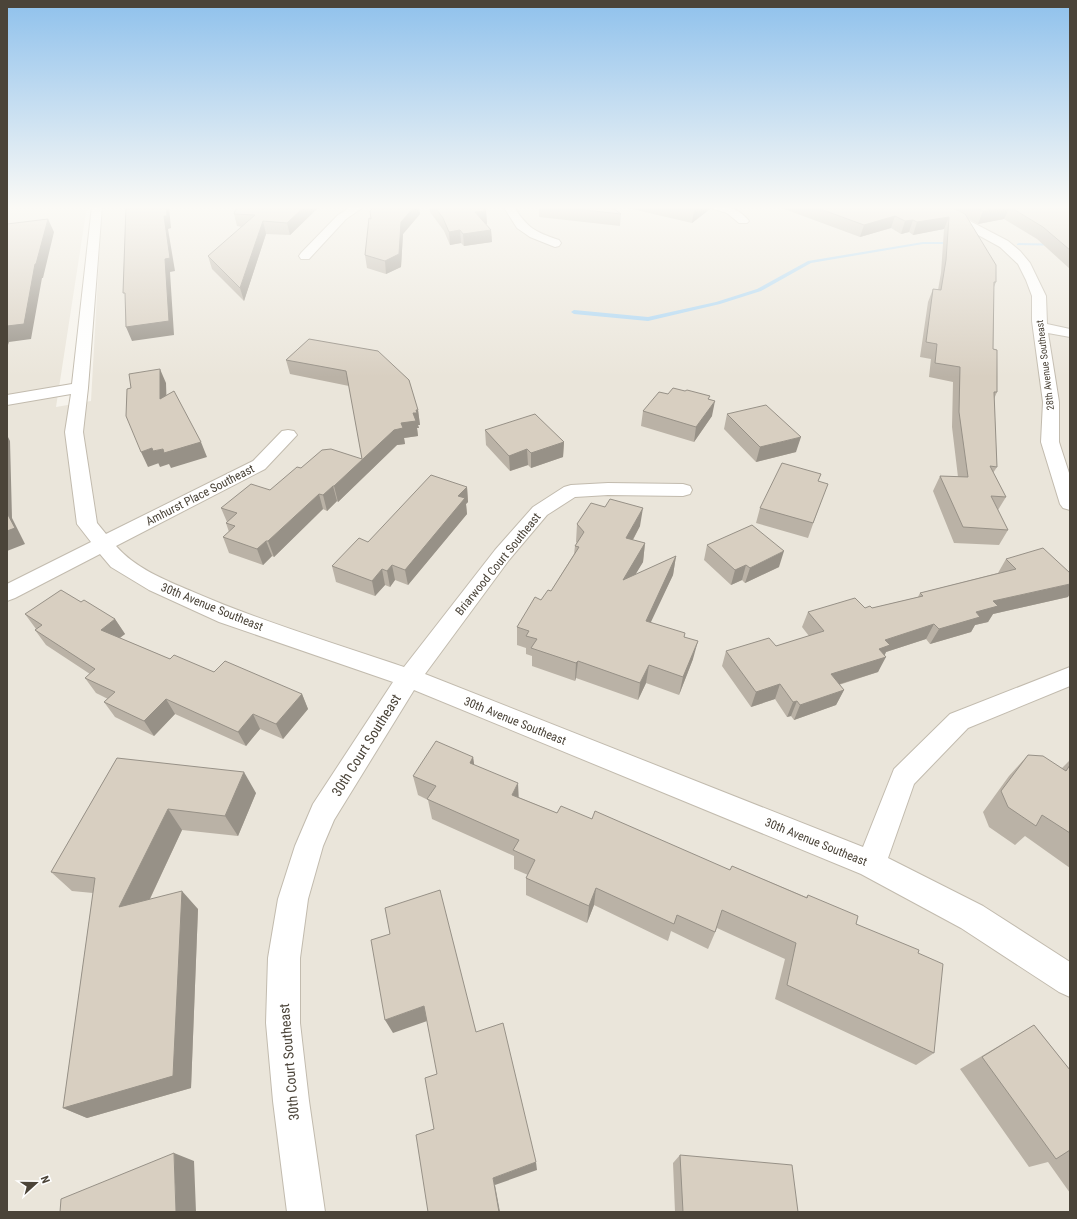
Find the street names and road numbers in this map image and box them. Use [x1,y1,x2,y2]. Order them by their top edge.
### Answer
street label: 28th Avenue Southeast [1034,319,1056,411]
street label: Amhurst Place Southeast [143,461,257,528]
street label: Briarwood Court Southeast [452,510,544,618]
street label: 30th Avenue Southeast [159,580,266,634]
street label: 30th Court Southeast [328,691,404,799]
street label: 30th Avenue Southeast [462,694,569,748]
street label: 30th Avenue Southeast [763,815,870,869]
street label: 30th Court Southeast [276,1003,302,1121]

